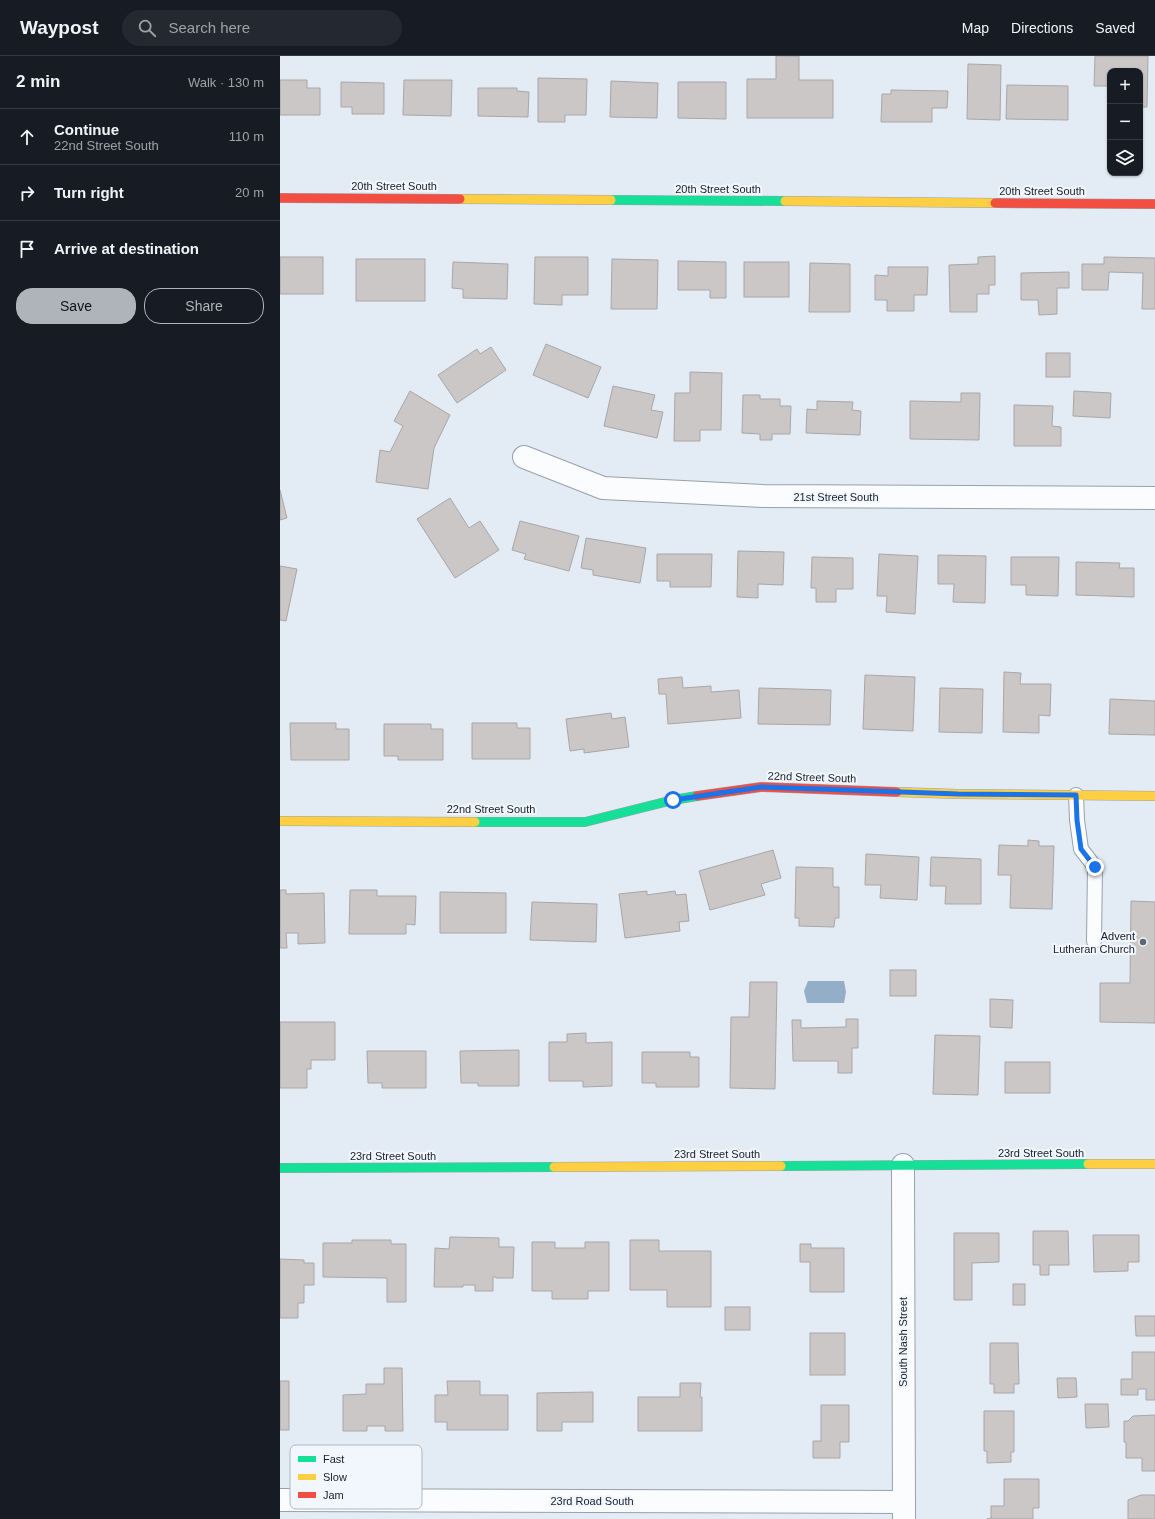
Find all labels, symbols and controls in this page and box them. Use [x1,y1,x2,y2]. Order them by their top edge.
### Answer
search box [122,10,402,46]
text: Waypost [20,17,98,38]
icon: search [136,17,158,39]
text: Search here [168,19,250,36]
text: Map [962,20,989,36]
text: Directions [1011,20,1073,36]
text: Saved [1095,20,1135,36]
map controls [1107,68,1143,176]
button: + [1107,68,1143,104]
text: 2 min [16,72,60,91]
text: Walk · 130 m [188,75,264,90]
button: − [1107,104,1143,140]
text: Continue [54,121,119,138]
icon: ahead [16,126,38,148]
text: 110 m [229,129,264,144]
text: 22nd Street South [54,138,159,153]
button: layers [1107,140,1143,176]
street label: 20th Street South [351,180,437,192]
icon: right [16,182,38,204]
street label: 20th Street South [675,183,761,195]
text: Turn right [54,184,124,201]
text: 20 m [235,185,264,200]
street label: 20th Street South [999,185,1085,197]
icon: arrive [16,238,38,260]
text: Arrive at destination [54,240,199,257]
button: Save [16,288,136,324]
button: Share [144,288,264,324]
street label: 21st Street South [794,491,879,503]
street label: 22nd Street South [767,769,857,785]
route start [664,791,682,809]
street label: 22nd Street South [447,803,535,815]
route end [1086,858,1104,876]
place label: Advent Lutheran Church [1053,930,1135,955]
marker: Advent Lutheran Church [1138,937,1148,947]
street label: 23rd Street South [998,1147,1084,1159]
street label: 23rd Street South [674,1148,760,1160]
street label: 23rd Street South [350,1150,436,1162]
street label: South Nash Street [897,1297,909,1387]
legend [290,1445,422,1509]
text: Fast [323,1453,344,1465]
text: Slow [323,1471,347,1483]
text: Jam [323,1489,344,1501]
street label: 23rd Road South [550,1495,634,1507]

